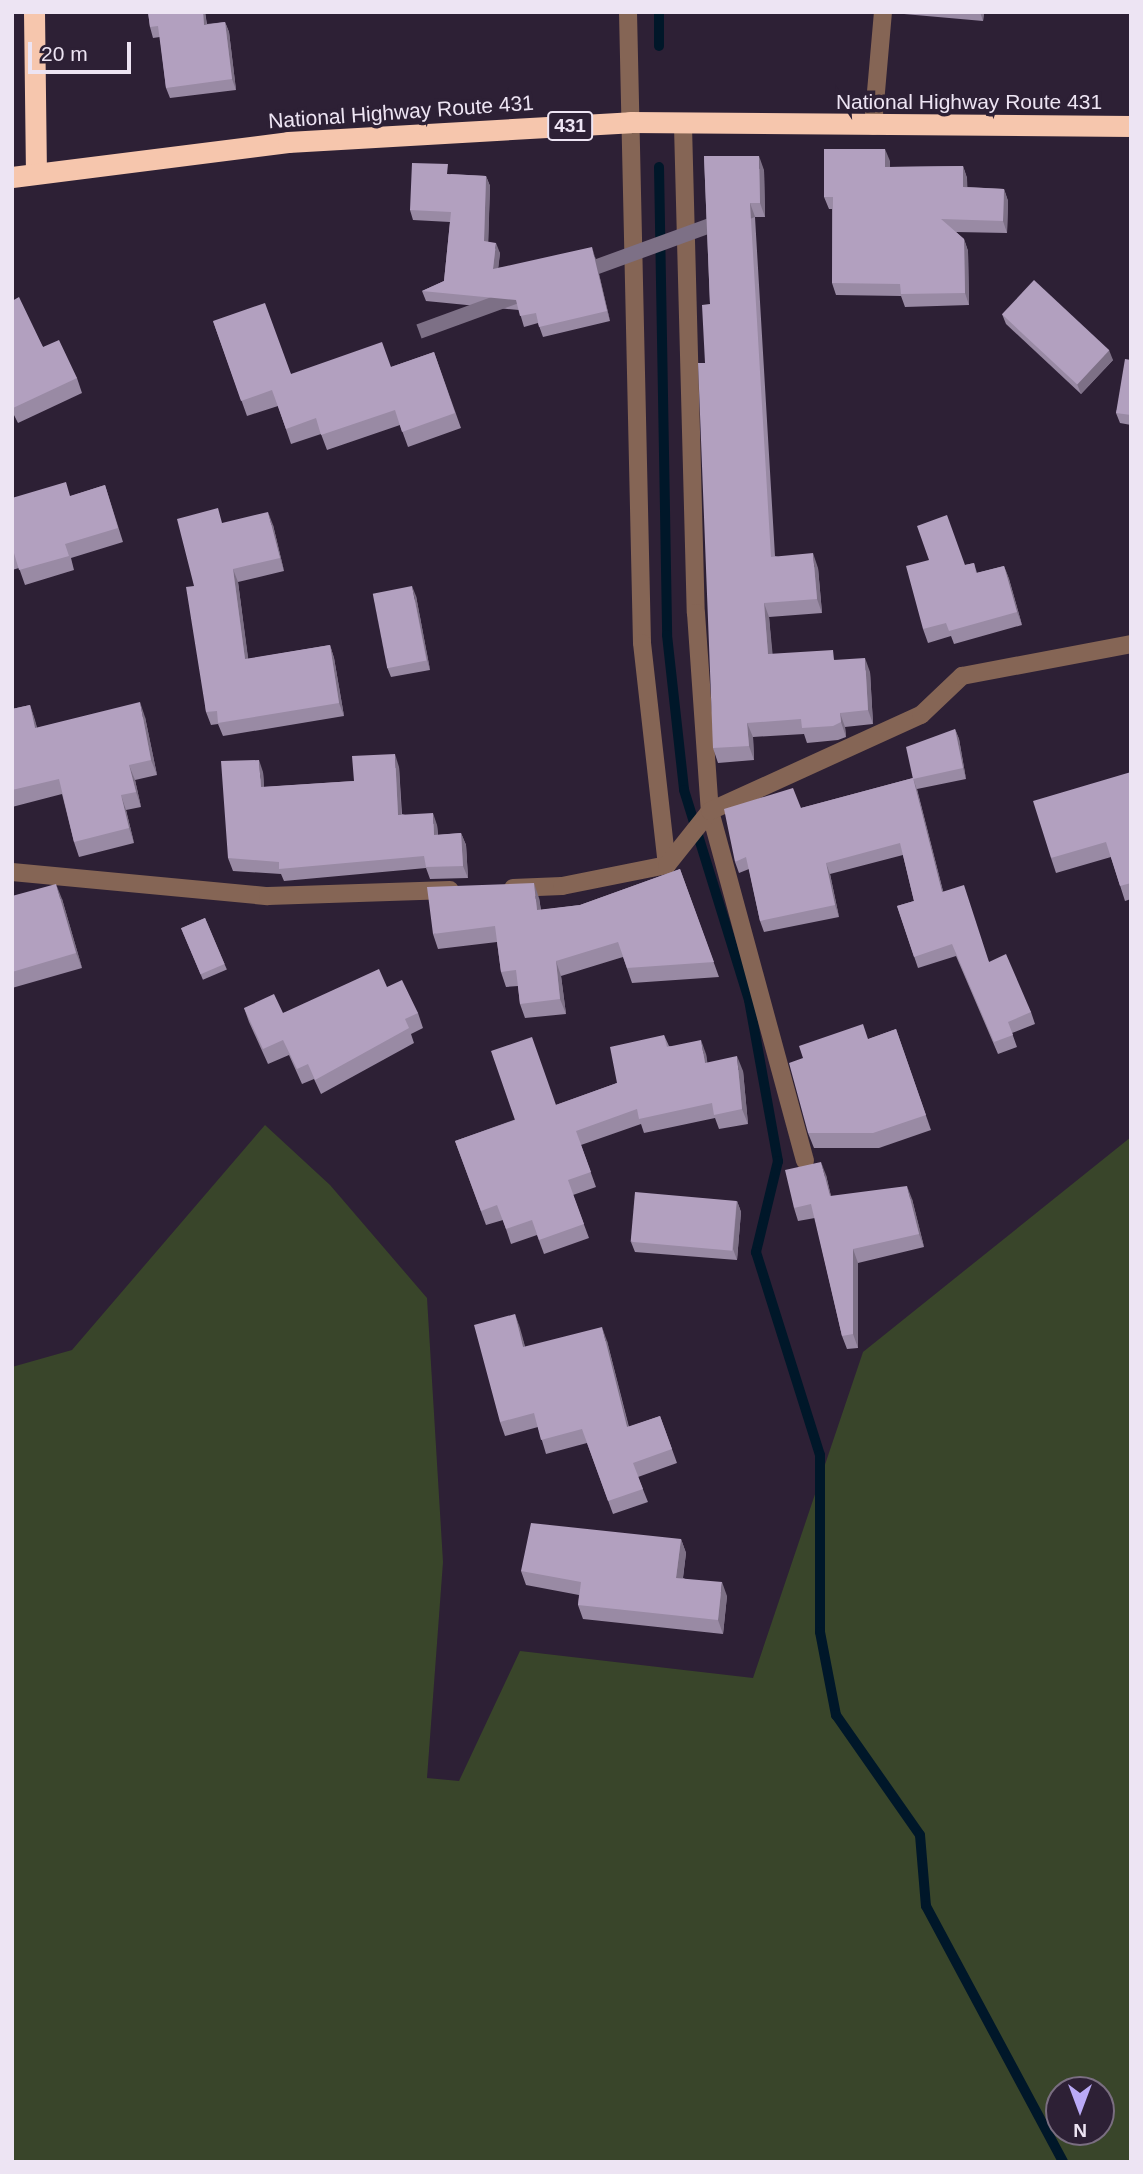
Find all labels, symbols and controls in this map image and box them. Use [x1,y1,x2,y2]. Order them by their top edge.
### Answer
scale bar [32,28,135,72]
text: 20 m [41,42,88,65]
street label: National Highway Route 431 [836,89,1102,115]
street label: National Highway Route 431 [267,90,535,134]
road number: 431 [546,110,594,142]
north arrow [1045,2076,1115,2146]
text: N [1073,2120,1087,2141]

